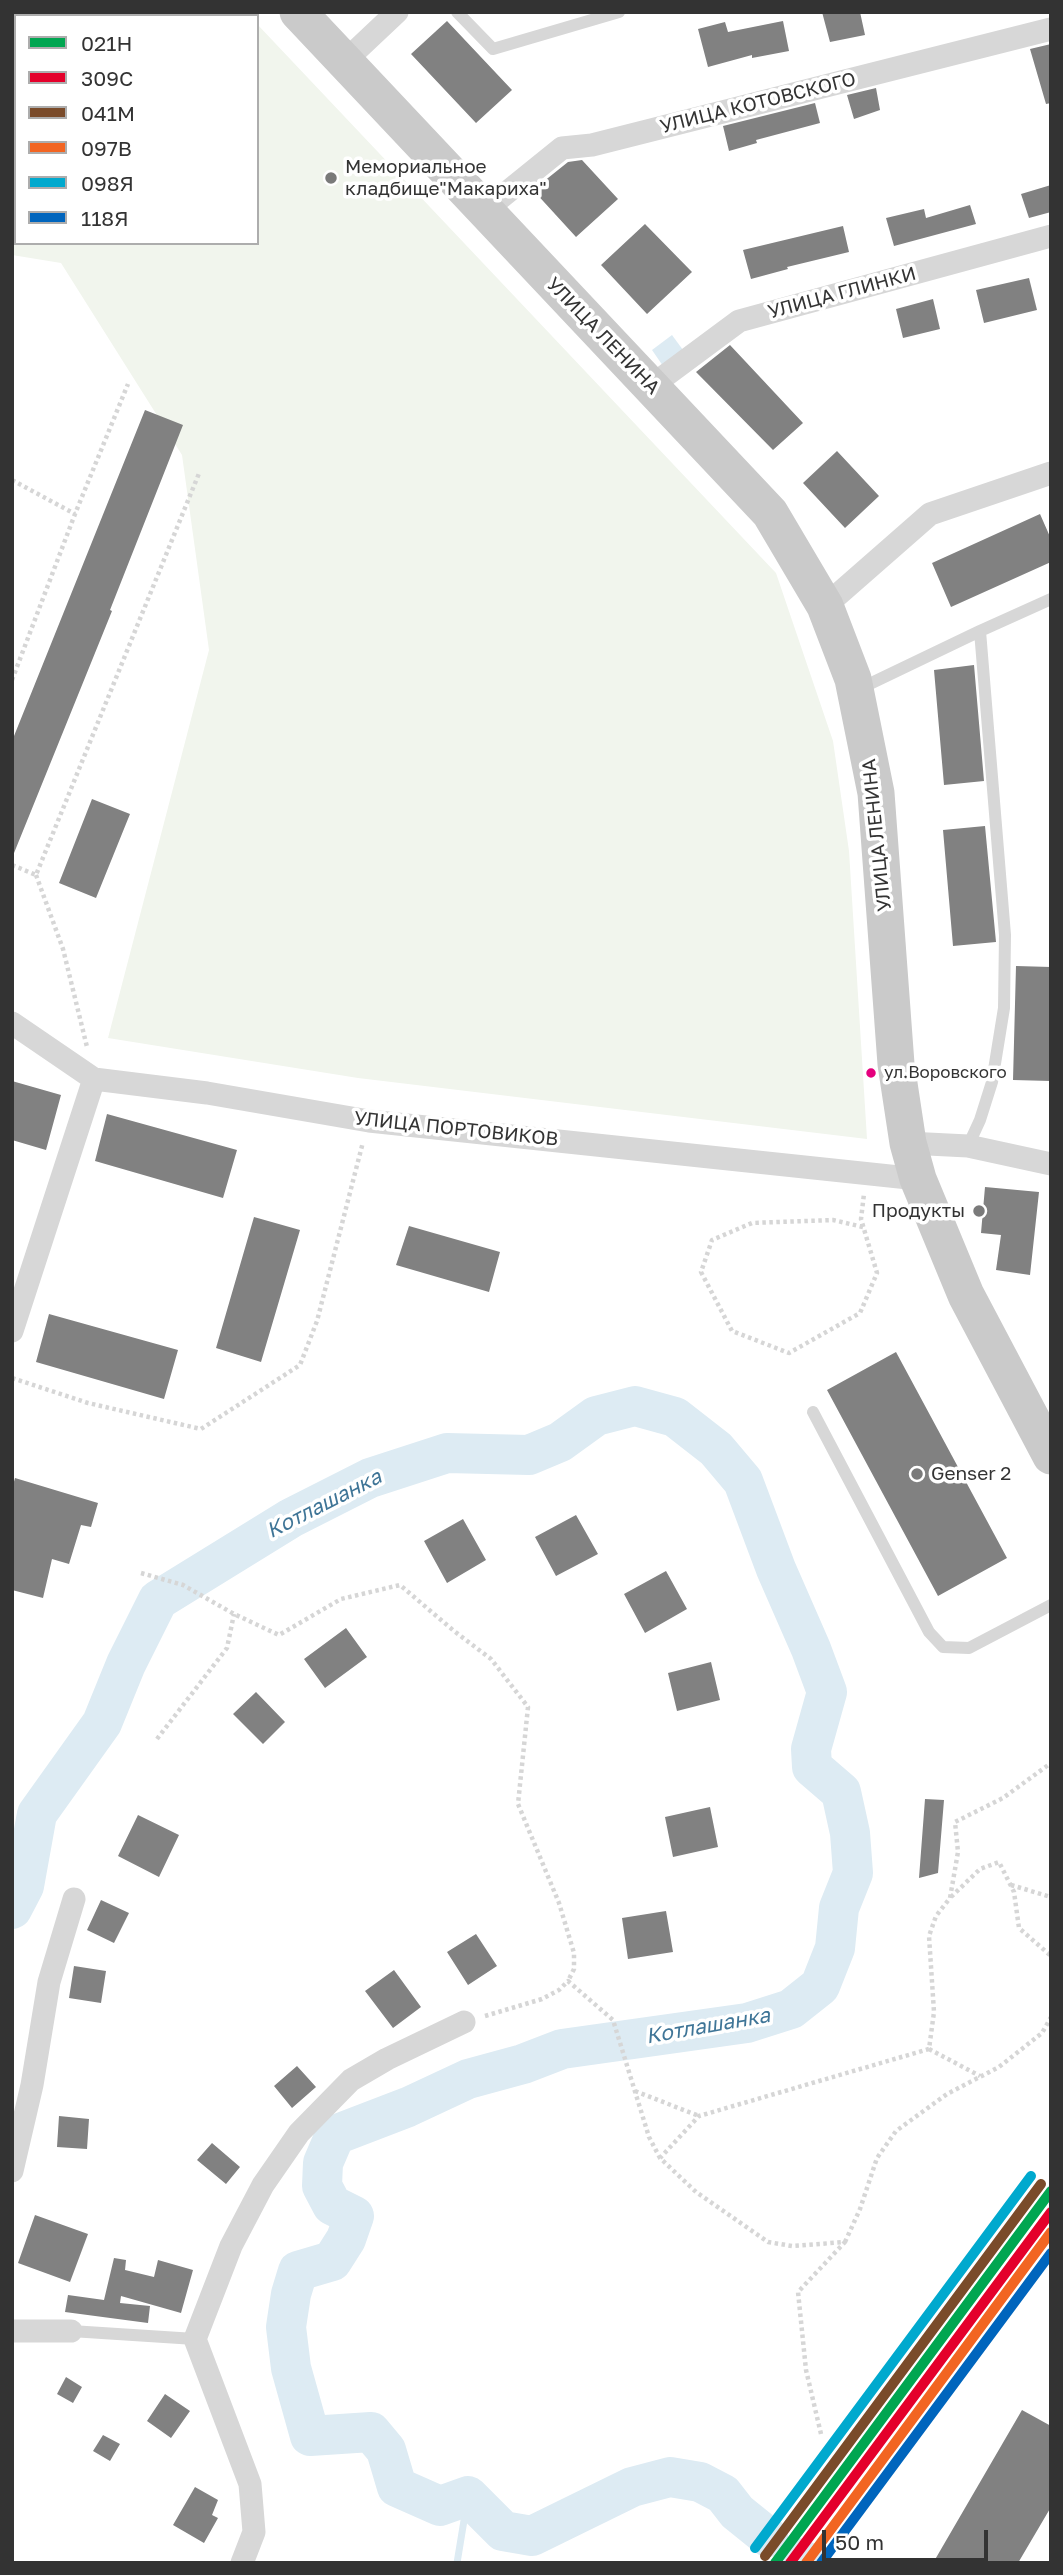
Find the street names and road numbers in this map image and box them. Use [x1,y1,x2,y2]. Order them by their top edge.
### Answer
street label: УЛИЦА КОТОВСКОГО [658,68,858,138]
street label: УЛИЦА ГЛИНКИ [766,262,918,324]
street label: УЛИЦА ЛЕНИНА [542,273,664,399]
street label: УЛИЦА ЛЕНИНА [858,758,896,912]
street label: УЛИЦА ПОРТОВИКОВ [353,1107,559,1151]

